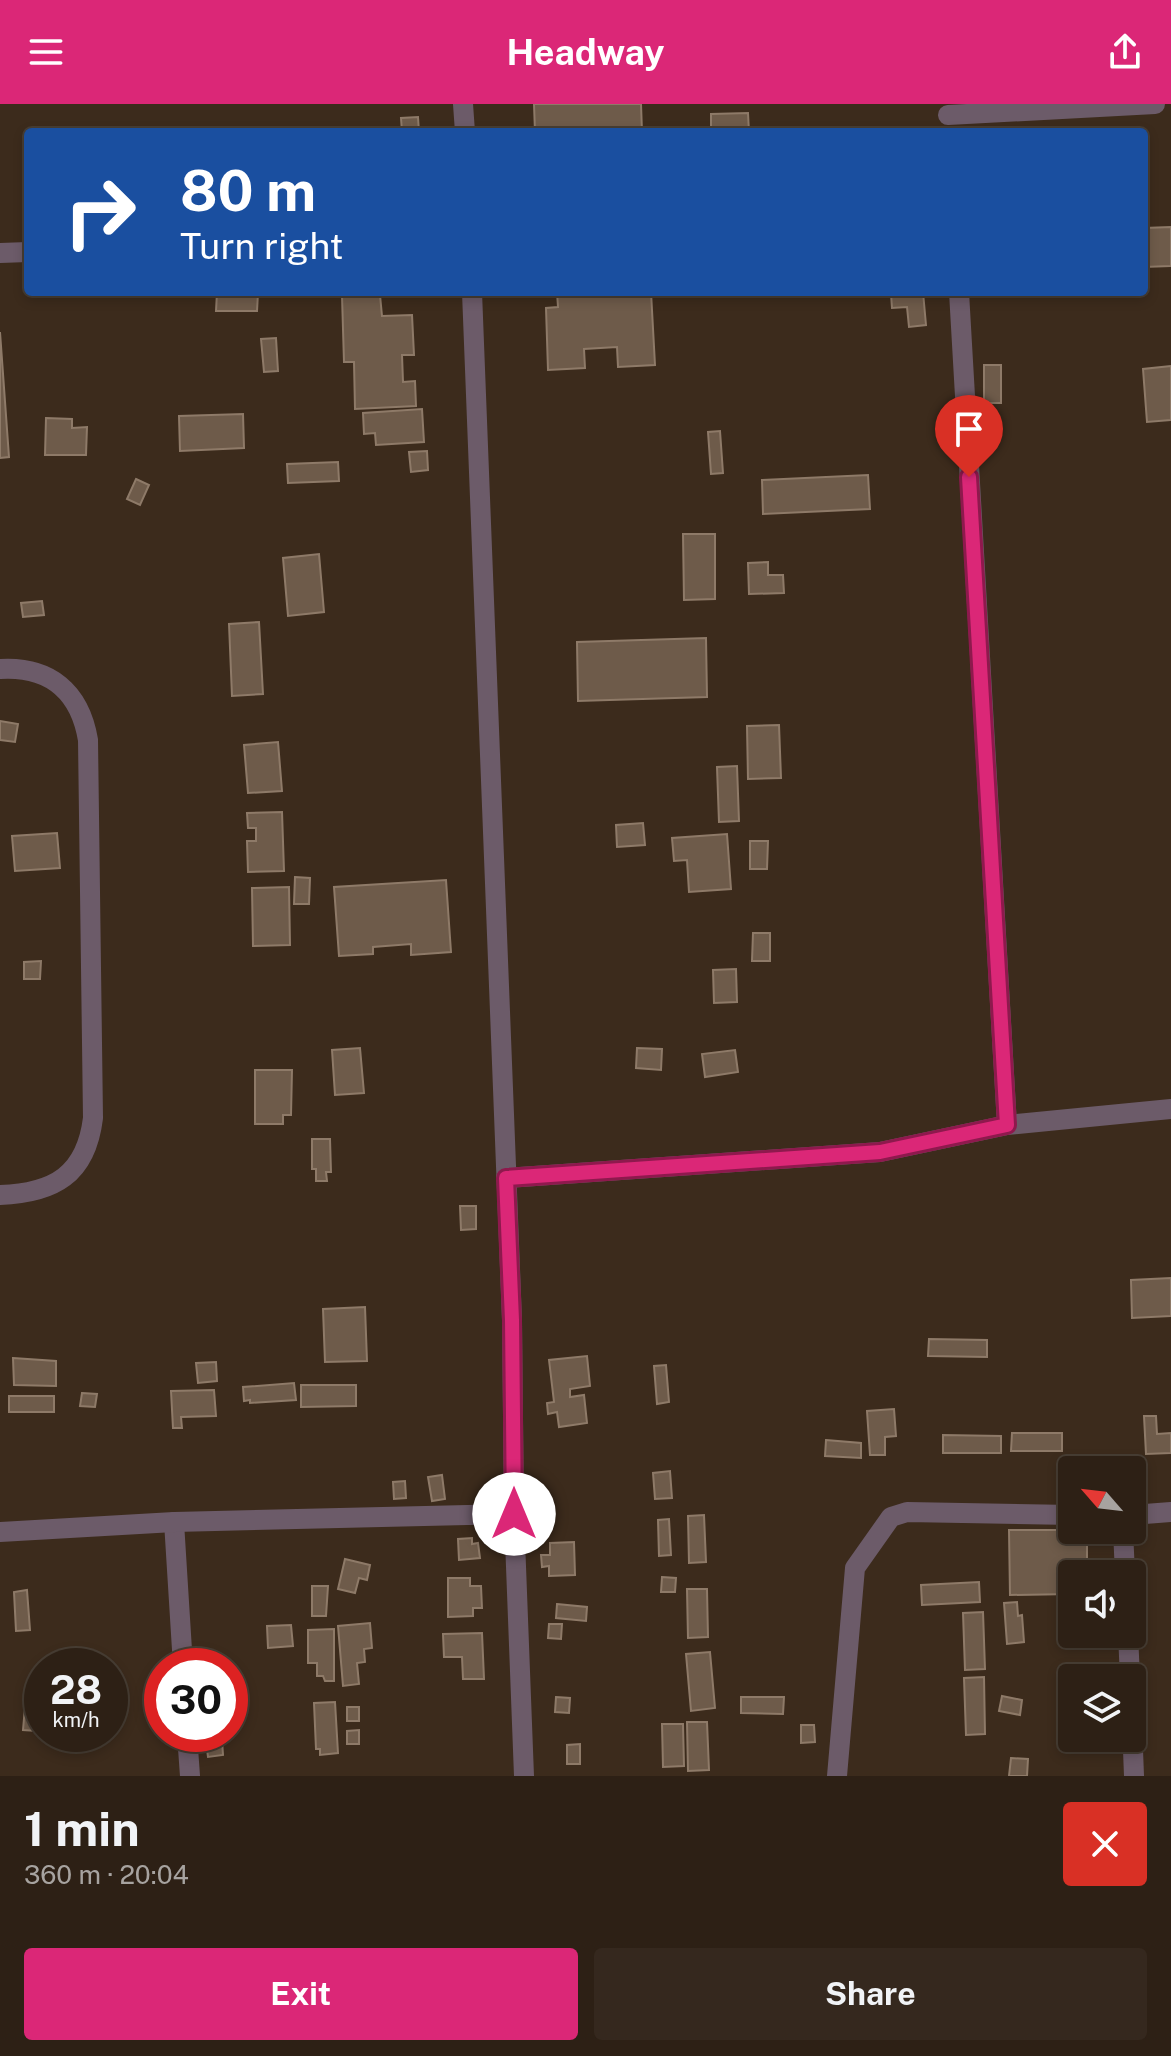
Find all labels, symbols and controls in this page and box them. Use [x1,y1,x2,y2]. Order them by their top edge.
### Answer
icon: menu [24,30,68,74]
icon: share [1103,30,1147,74]
text: Headway [507,31,664,73]
text: 80 m [180,158,316,224]
icon: right [48,160,152,264]
text: Turn right [180,225,343,267]
pin [935,395,1003,477]
icon: arrive [947,407,991,451]
north arrow [1058,1456,1146,1544]
map controls [1058,1456,1146,1752]
position arrow [472,1472,556,1556]
button: sound [1058,1560,1146,1648]
speed limit sign: 30 [144,1648,248,1752]
button: layers [1058,1664,1146,1752]
text: 28 [50,1666,102,1713]
text: km/h [52,1708,100,1732]
text: 1 min [24,1800,140,1857]
button: close [1063,1802,1147,1886]
text: 360 m · 20:04 [24,1859,189,1890]
button: Exit [24,1948,578,2040]
button: Share [594,1948,1147,2040]

